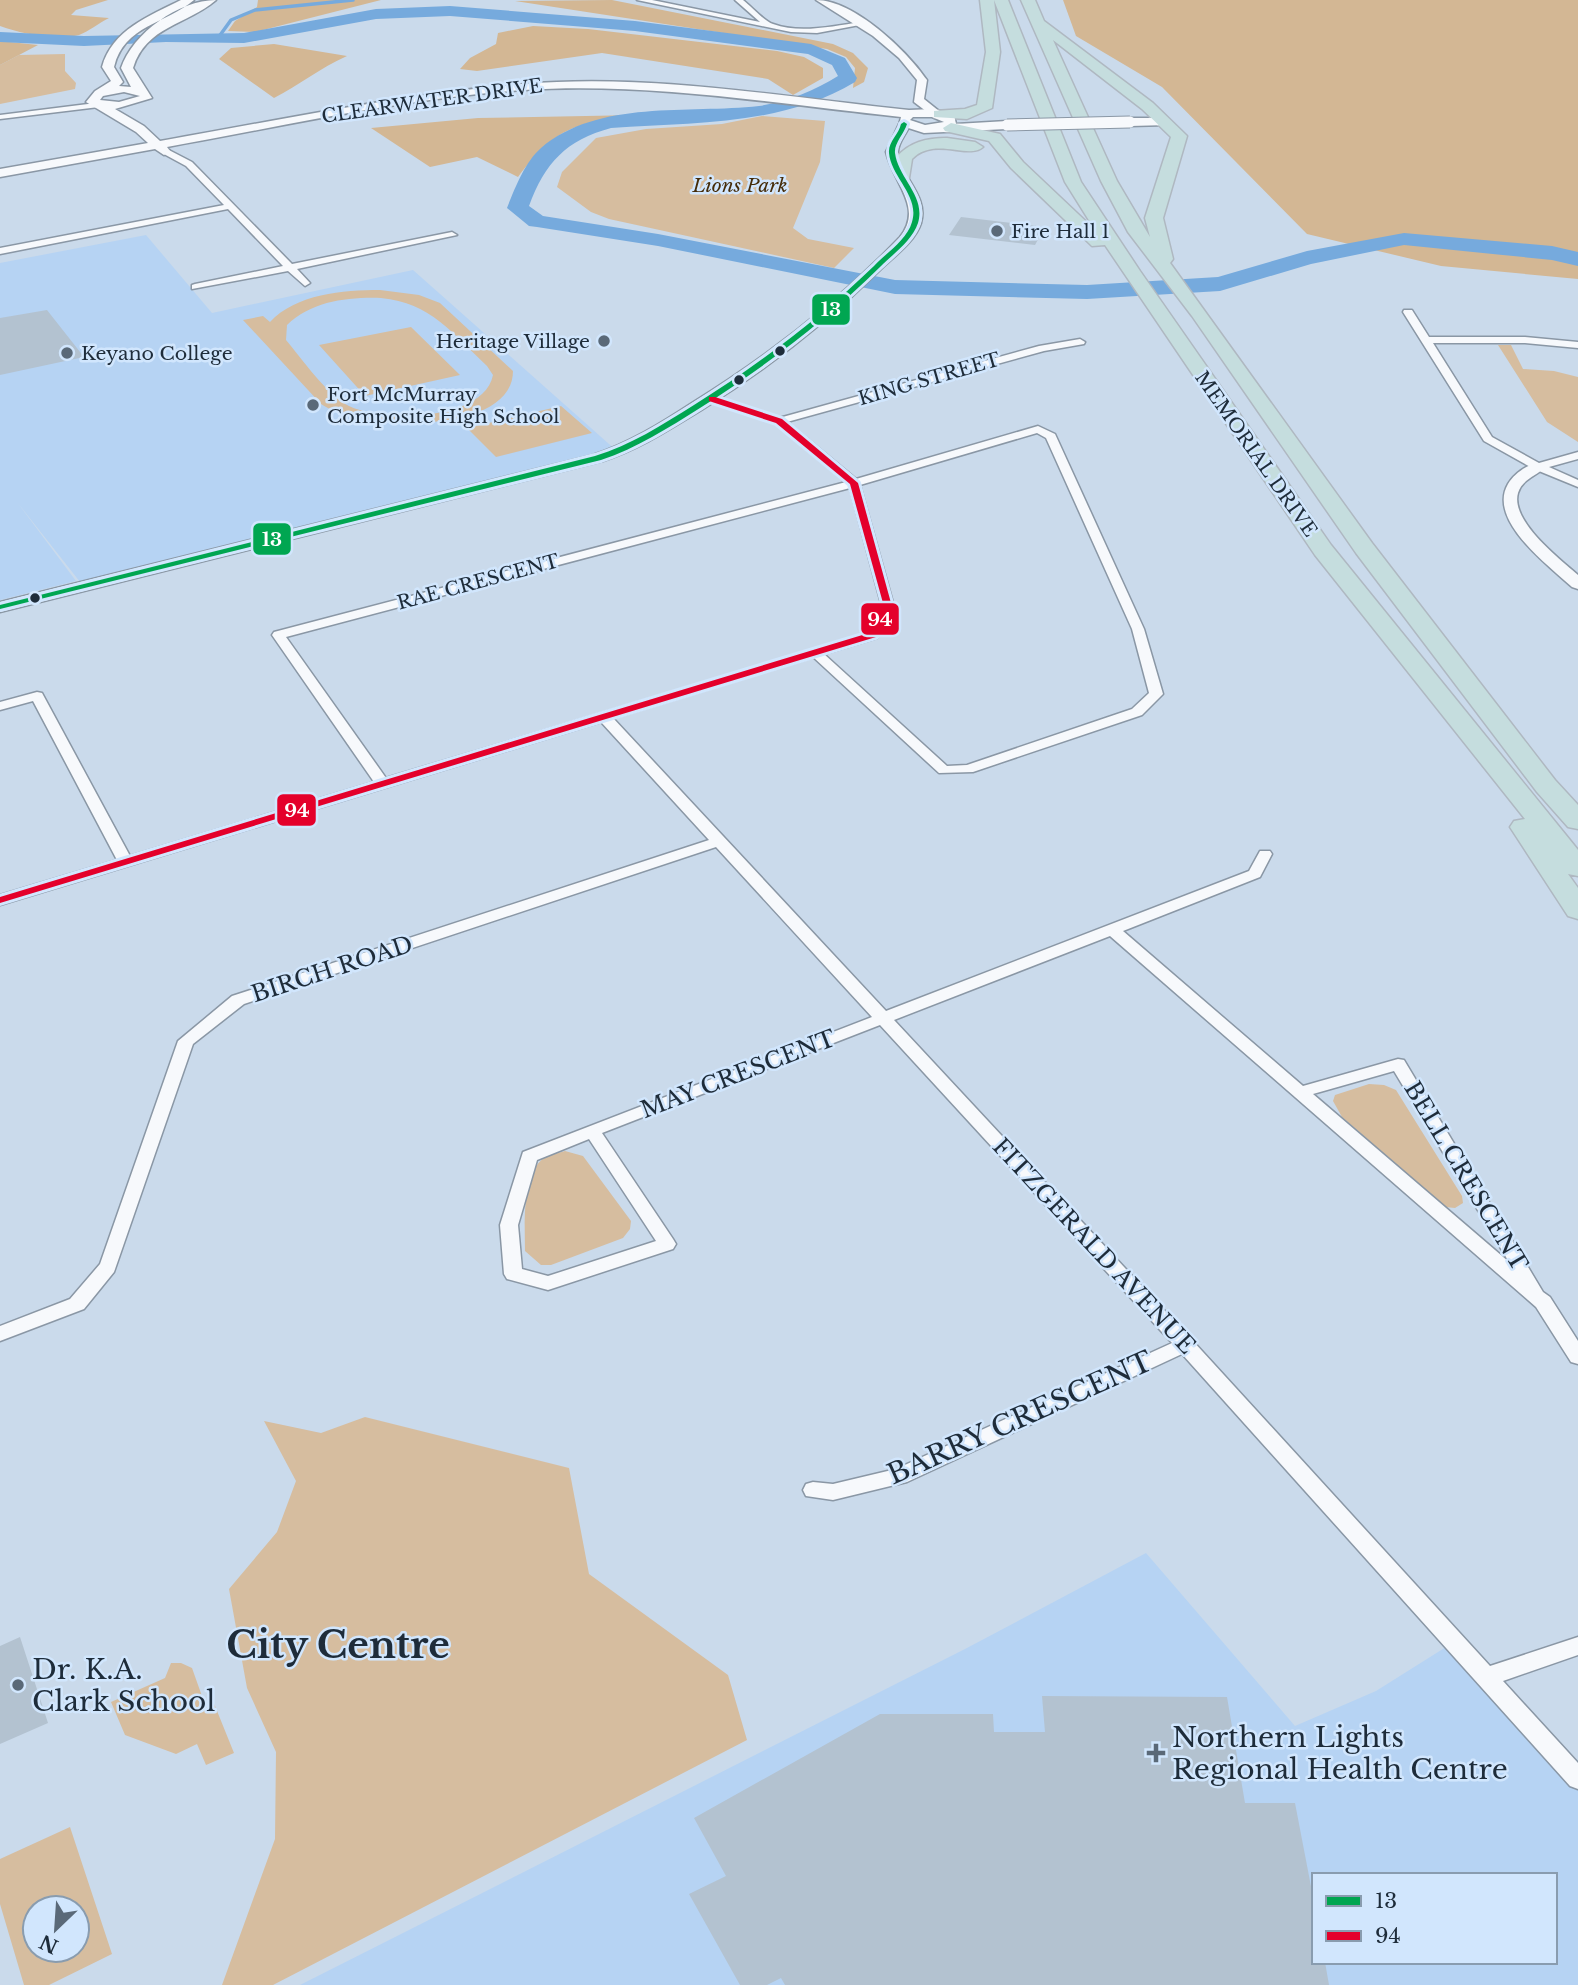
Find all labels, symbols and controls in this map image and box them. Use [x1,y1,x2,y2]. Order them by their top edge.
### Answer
street label: CLEARWATER DRIVE [320,74,544,128]
park label: Lions Park [691,174,788,197]
place label: Fire Hall 1 [1011,220,1110,243]
marker: Fire Hall 1 [989,223,1005,239]
line badge: 13 [811,293,851,326]
text: 13 [821,298,841,321]
place label: Heritage Village [436,330,590,353]
marker: Heritage Village [596,333,612,349]
place label: Keyano College [81,342,233,365]
unlabelled marker [773,344,787,358]
marker: Keyano College [59,345,75,361]
street label: KING STREET [855,348,1003,410]
street label: MEMORIAL DRIVE [1190,367,1322,541]
unlabelled marker [732,373,746,387]
place label: Fort McMurray Composite High School [327,383,560,428]
marker: Fort McMurray Composite High School [305,397,321,413]
line badge: 13 [252,522,292,556]
text: 13 [262,528,282,551]
street label: RAE CRESCENT [395,549,561,615]
unlabelled marker [28,591,42,605]
line badge: 94 [860,602,900,636]
text: 94 [867,608,893,631]
line badge: 94 [276,793,317,827]
text: 94 [284,799,310,822]
street label: BIRCH ROAD [248,930,416,1008]
street label: MAY CRESCENT [637,1024,840,1124]
street label: BELL CRESCENT [1398,1076,1534,1276]
street label: FITZGERALD AVENUE [987,1132,1201,1360]
street label: BARRY CRESCENT [882,1343,1159,1492]
district label: City Centre [226,1622,450,1668]
place label: Dr. K.A. Clark School [32,1652,215,1719]
marker: Dr. K.A. Clark School [10,1677,26,1693]
place label: Northern Lights Regional Health Centre [1172,1720,1508,1787]
marker: Northern Lights Regional Health Centre [1146,1743,1166,1763]
legend [1312,1873,1557,1964]
text: 13 [1375,1888,1397,1914]
north arrow [21,1894,91,1964]
text: 94 [1375,1923,1401,1949]
text: N [36,1930,62,1958]

